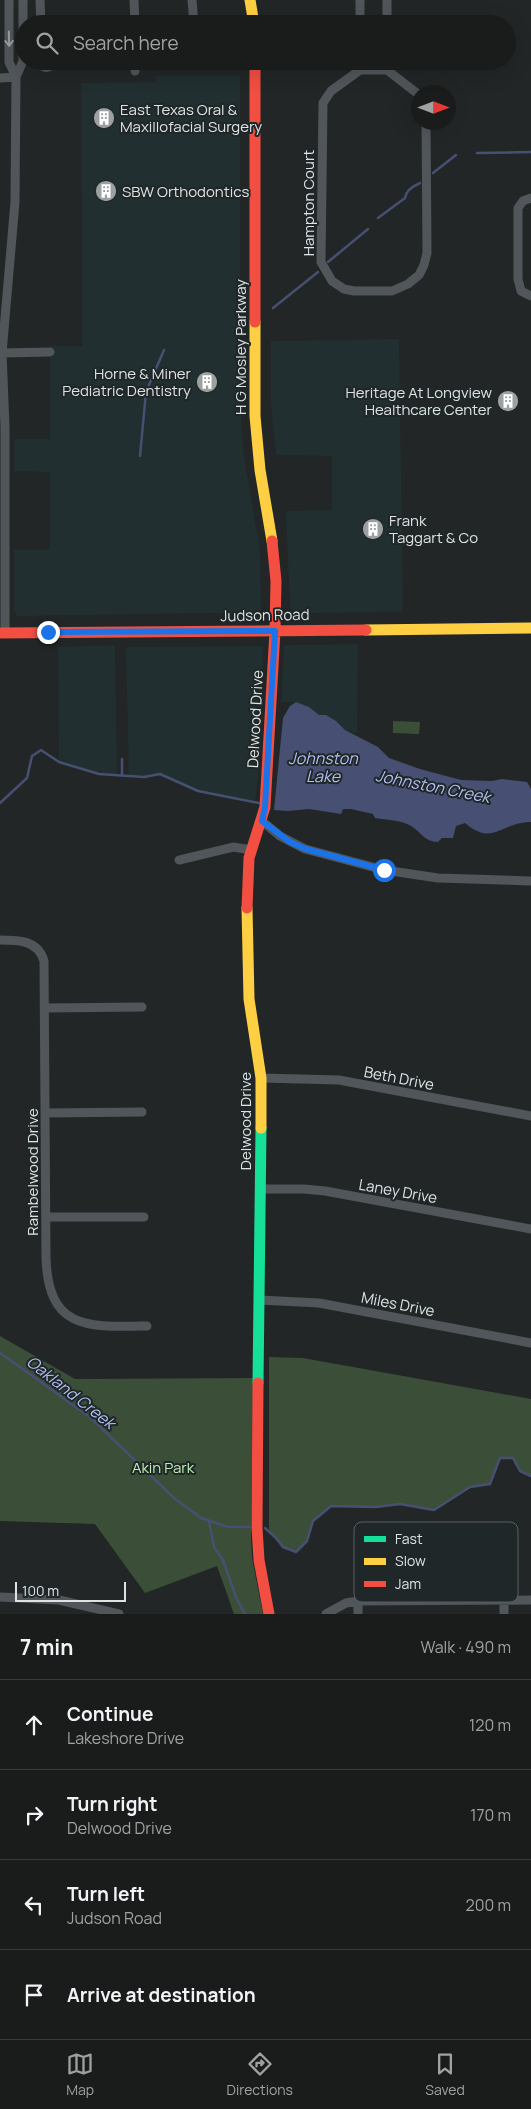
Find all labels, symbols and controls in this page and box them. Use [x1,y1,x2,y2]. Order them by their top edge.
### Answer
search box [15,15,516,70]
icon: search [33,29,61,57]
text: Search here [73,30,179,56]
one-way arrow [4,31,14,47]
north arrow [411,85,456,130]
place label: East Texas Oral & Maxillofacial Surgery [120,99,262,137]
building icon: East Texas Oral & Maxillofacial Surgery [92,106,116,130]
street label: Hampton Court [298,150,319,256]
building icon: SBW Orthodontics [94,179,118,203]
place label: SBW Orthodontics [122,181,250,202]
street label: H G Mosley Parkway [230,279,251,415]
place label: Horne & Miner Pediatric Dentistry [62,363,192,401]
building icon: Horne & Miner Pediatric Dentistry [195,370,219,394]
place label: Heritage At Longview Healthcare Center [345,382,493,420]
building icon: Heritage At Longview Healthcare Center [496,389,520,413]
place label: Frank Taggart & Co [389,510,478,548]
building icon: Frank Taggart & Co [361,517,385,541]
street label: Judson Road [220,604,310,626]
route end [37,621,60,644]
street label: Delwood Drive [242,669,268,769]
water label: Johnston Lake [288,747,358,787]
water label: Johnston Creek [374,764,494,808]
route start [373,859,396,882]
street label: Beth Drive [362,1061,436,1095]
street label: Delwood Drive [235,1072,256,1170]
street label: Rambelwood Drive [22,1108,43,1236]
street label: Laney Drive [357,1174,439,1208]
street label: Miles Drive [360,1287,437,1321]
water label: Oakland Creek [22,1350,121,1435]
park label: Akin Park [132,1457,195,1478]
legend [354,1522,518,1602]
text: Fast [395,1529,423,1548]
text: Slow [395,1551,426,1570]
text: Jam [395,1574,421,1593]
scale bar [15,1579,126,1602]
text: 100 m [22,1581,59,1600]
text: 7 min [20,1633,73,1661]
text: Walk · 490 m [420,1636,511,1658]
text: Continue [67,1701,153,1727]
icon: ahead [20,1711,48,1739]
text: 120 m [469,1714,511,1736]
text: Lakeshore Drive [67,1727,184,1749]
text: Turn right [67,1791,157,1817]
icon: right [20,1801,48,1829]
text: 170 m [470,1804,511,1826]
text: Delwood Drive [67,1817,172,1839]
text: Turn left [67,1881,145,1907]
icon: left [20,1891,48,1919]
text: 200 m [466,1894,511,1916]
text: Judson Road [67,1907,162,1929]
icon: arrive [20,1981,48,2009]
text: Arrive at destination [67,1982,256,2008]
tab: Map [66,2050,94,2099]
tab: Directions [227,2050,293,2099]
tab: Saved [425,2050,465,2099]

